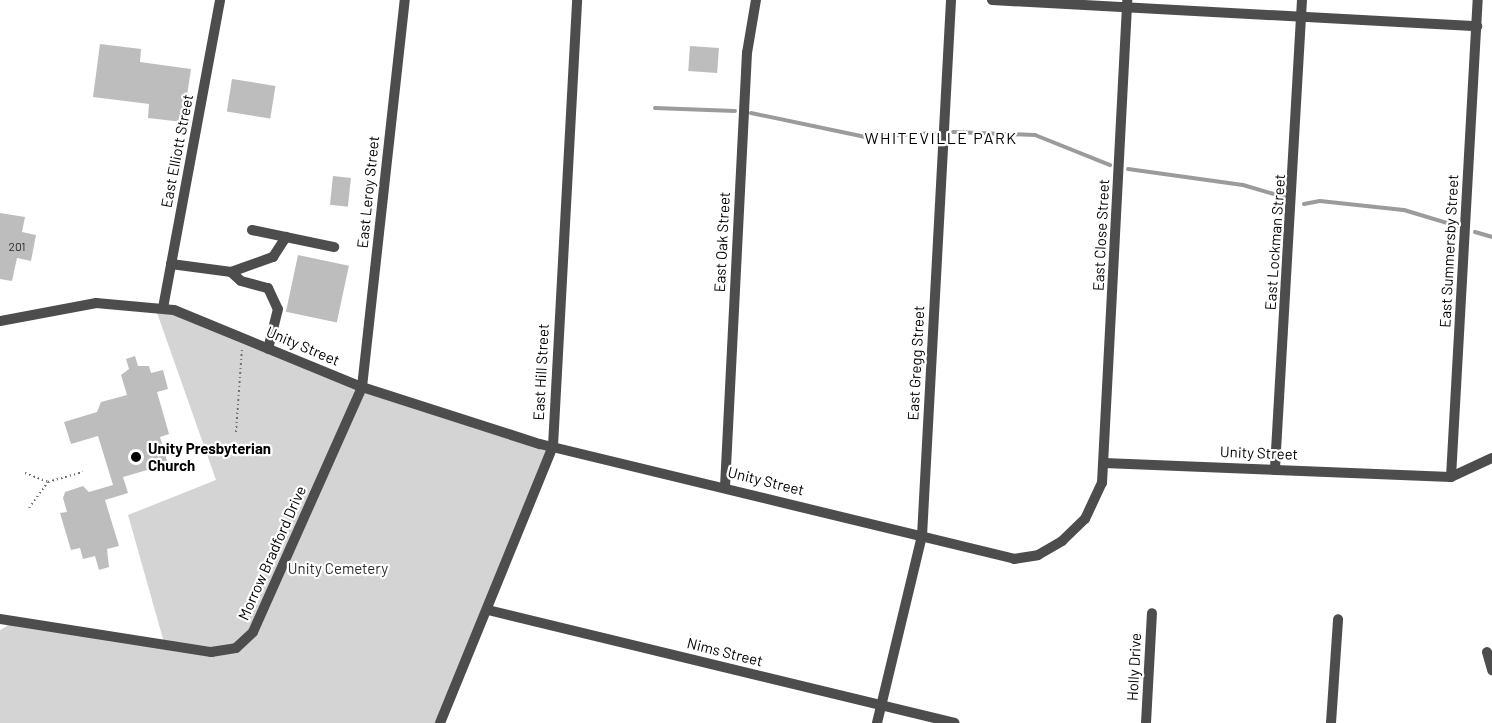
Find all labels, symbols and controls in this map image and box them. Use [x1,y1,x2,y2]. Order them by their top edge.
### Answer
street label: East Elliott Street [157,93,197,209]
district label: WHITEVILLE PARK [864,128,1018,148]
street label: East Leroy Street [353,135,383,249]
street label: East Lockman Street [1261,173,1289,311]
street label: East Summersby Street [1436,174,1462,328]
street label: East Close Street [1089,178,1113,292]
street label: East Oak Street [710,191,734,293]
house number: 201 [8,240,26,254]
street label: East Gregg Street [904,305,928,421]
street label: Unity Street [264,322,342,370]
street label: East Hill Street [529,323,553,421]
place label: Unity Presbyterian Church [148,439,271,474]
street label: Unity Street [1220,443,1298,463]
marker: Unity Presbyterian Church [129,450,143,464]
street label: Unity Street [726,463,806,499]
street label: Morrow Bradford Drive [234,483,310,623]
park label: Unity Cemetery [288,560,388,578]
street label: Holly Drive [1123,632,1145,702]
street label: Nims Street [685,634,765,670]

